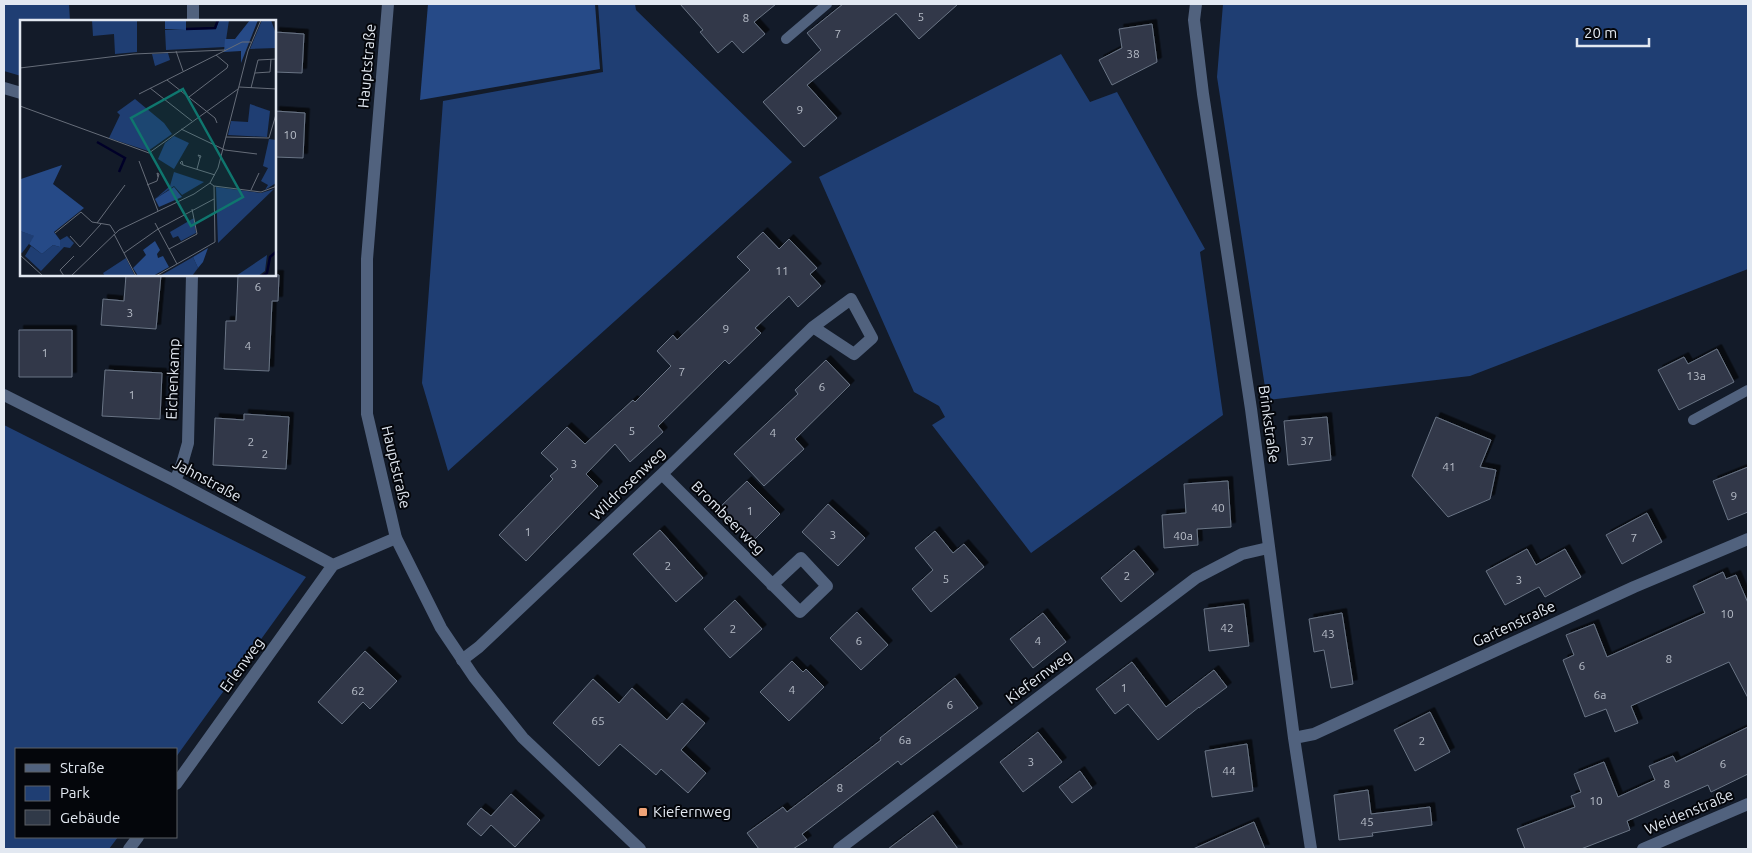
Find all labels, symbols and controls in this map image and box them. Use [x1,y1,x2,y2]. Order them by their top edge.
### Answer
house number: 5 [918,10,924,23]
house number: 8 [743,11,750,24]
scale bar [1577,15,1650,47]
inset map [20,20,276,276]
street label: Hauptstraße [354,23,379,109]
text: 20 m [1584,24,1617,41]
house number: 7 [835,27,841,40]
house number: 38 [1126,47,1140,60]
house number: 9 [797,103,803,116]
house number: 10 [283,128,297,141]
house number: 11 [775,264,789,277]
house number: 6 [255,280,262,293]
house number: 3 [127,306,133,319]
house number: 9 [723,322,729,335]
street label: Eichenkamp [163,338,182,420]
house number: 4 [245,339,252,352]
house number: 1 [42,346,48,359]
house number: 7 [679,365,685,378]
house number: 13a [1686,369,1706,382]
house number: 6 [819,380,826,393]
street label: Brinkstraße [1256,384,1283,464]
house number: 1 [129,388,135,401]
street label: Hauptstraße [379,424,414,510]
house number: 5 [629,424,635,437]
house number: 4 [770,426,777,439]
house number: 37 [1300,434,1314,447]
house number: 2 [248,435,254,448]
street label: Wildrosenweg [587,444,668,523]
house number: 2 [262,447,268,460]
street label: Jahnstraße [170,454,244,505]
house number: 3 [571,457,577,470]
house number: 41 [1442,460,1456,473]
street label: Brombeerweg [688,477,769,558]
house number: 9 [1731,489,1737,502]
house number: 40 [1211,501,1225,514]
house number: 1 [747,504,753,517]
house number: 1 [525,525,531,538]
house number: 3 [830,528,836,541]
house number: 40a [1173,529,1193,542]
house number: 7 [1631,531,1637,544]
house number: 2 [665,559,671,572]
house number: 2 [1124,569,1130,582]
house number: 5 [943,572,949,585]
house number: 3 [1516,573,1522,586]
street label: Gartenstraße [1470,597,1558,650]
house number: 10 [1720,607,1734,620]
house number: 42 [1220,621,1234,634]
house number: 2 [730,622,736,635]
house number: 43 [1321,627,1335,640]
street label: Erlenweg [216,634,267,695]
house number: 6 [856,634,863,647]
house number: 4 [1035,634,1042,647]
street label: Kiefernweg [1002,646,1075,707]
house number: 8 [1666,652,1673,665]
house number: 6 [1579,659,1586,672]
house number: 1 [1121,681,1127,694]
house number: 4 [789,683,796,696]
house number: 62 [351,684,365,697]
house number: 6a [1594,688,1606,701]
house number: 6 [947,698,954,711]
house number: 65 [591,714,605,727]
house number: 6a [899,733,911,746]
house number: 2 [1419,734,1425,747]
legend [15,748,178,838]
house number: 3 [1028,755,1034,768]
house number: 6 [1720,757,1727,770]
text: Straße [60,759,104,776]
house number: 44 [1222,764,1236,777]
house number: 8 [1664,777,1671,790]
house number: 8 [837,781,844,794]
text: Park [60,784,90,801]
street label: Weidenstraße [1642,785,1736,838]
house number: 10 [1589,794,1603,807]
place label: Kiefernweg [653,803,731,820]
marker: Kiefernweg [637,806,649,818]
text: Gebäude [60,809,120,826]
house number: 45 [1360,815,1374,828]

